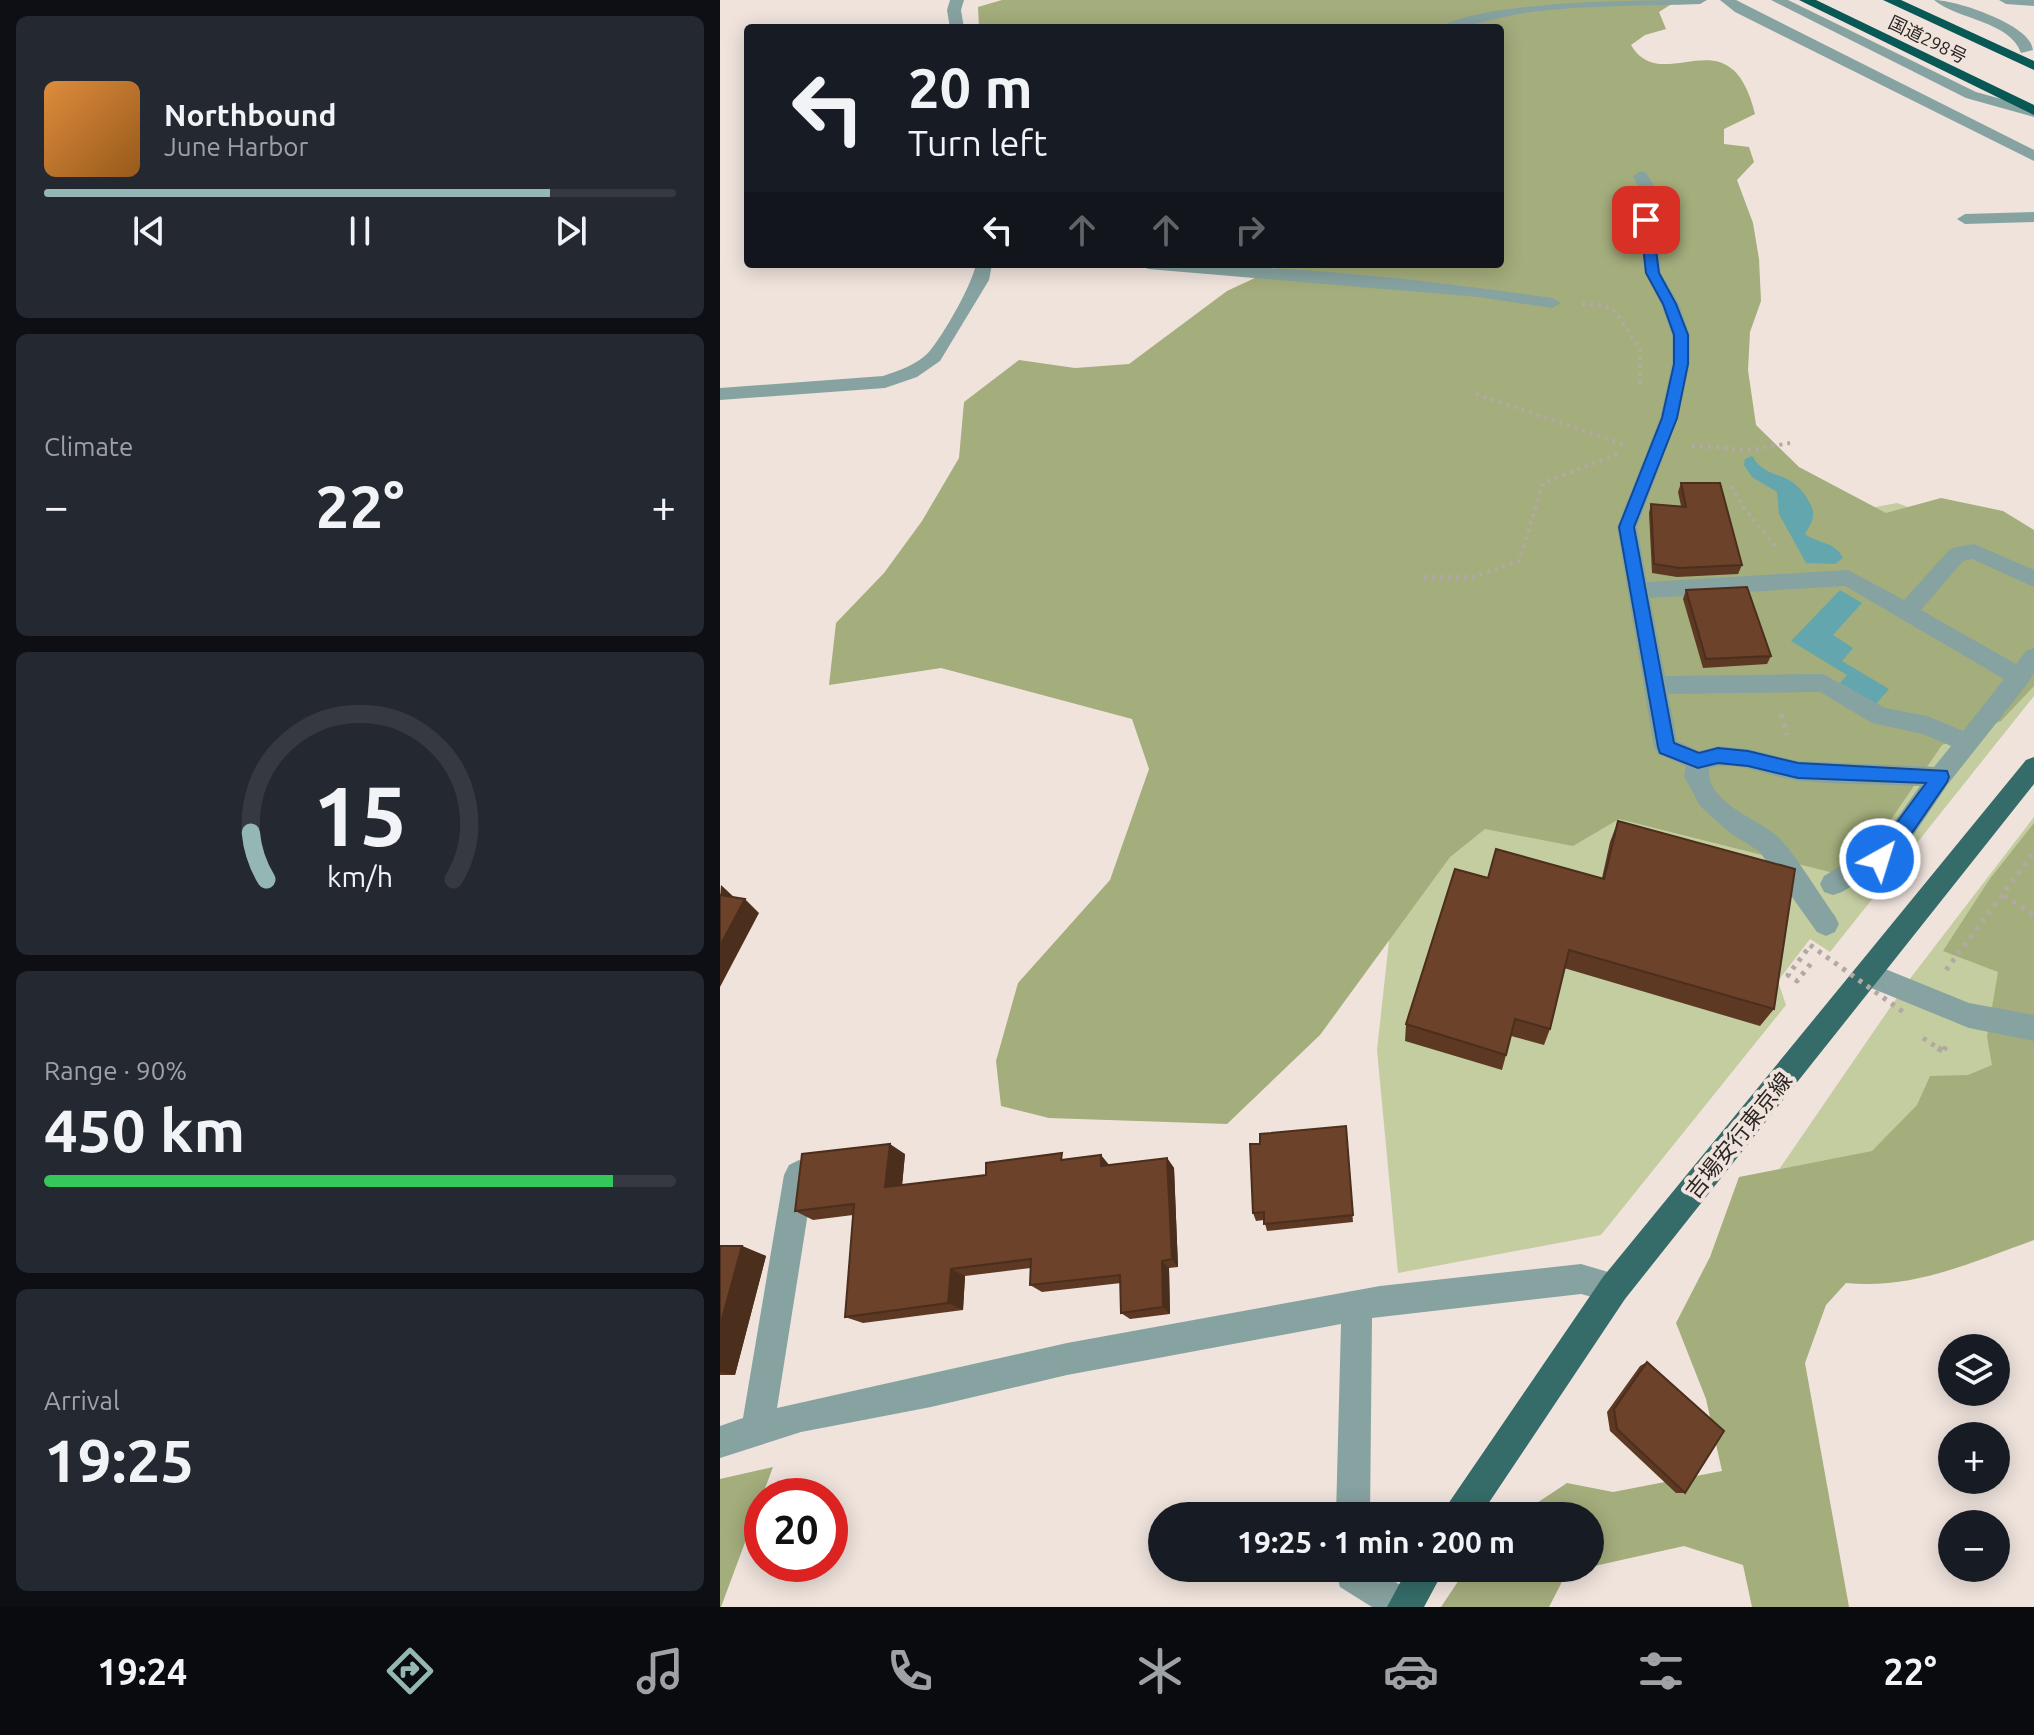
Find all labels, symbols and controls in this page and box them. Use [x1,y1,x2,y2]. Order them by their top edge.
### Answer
street label: 国道298号 [1886,11,1970,67]
icon: left [776,56,880,160]
text: 20 m [908,56,1033,119]
text: Northbound [164,98,336,132]
text: Turn left [908,122,1047,163]
text: June Harbor [164,132,308,161]
pin [1612,186,1680,254]
icon: arrive [1624,198,1668,242]
icon: left [976,208,1020,252]
icon: ahead [1060,208,1104,252]
icon: ahead [1144,208,1188,252]
icon: right [1228,208,1272,252]
icon: previous [127,209,171,253]
icon: pause [338,209,382,253]
icon: next [549,209,593,253]
text: Climate [44,432,133,461]
text: 22° [316,472,404,539]
text: − [44,481,69,530]
text: + [651,481,676,530]
text: 15 [313,767,407,861]
position arrow [1838,817,1922,901]
text: km/h [327,860,393,892]
text: Range · 90% [44,1056,187,1085]
street label: 吉場安行東京線 [1680,1067,1796,1203]
text: 450 km [44,1096,245,1163]
map controls [1938,1334,2010,1582]
button: layers [1938,1334,2010,1406]
text: Arrival [44,1386,120,1415]
button: + [1938,1422,2010,1494]
text: 19:25 [44,1426,194,1493]
speed limit sign: 20 [744,1478,848,1582]
button: − [1938,1510,2010,1582]
text: 19:25 · 1 min · 200 m [1237,1525,1515,1559]
icon: directions [382,1643,438,1699]
icon: music [632,1643,688,1699]
icon: phone [882,1643,938,1699]
icon: climate [1132,1643,1188,1699]
icon: car [1383,1643,1439,1699]
icon: filters [1633,1643,1689,1699]
text: 19:24 [97,1651,187,1692]
text: 22° [1883,1651,1937,1692]

